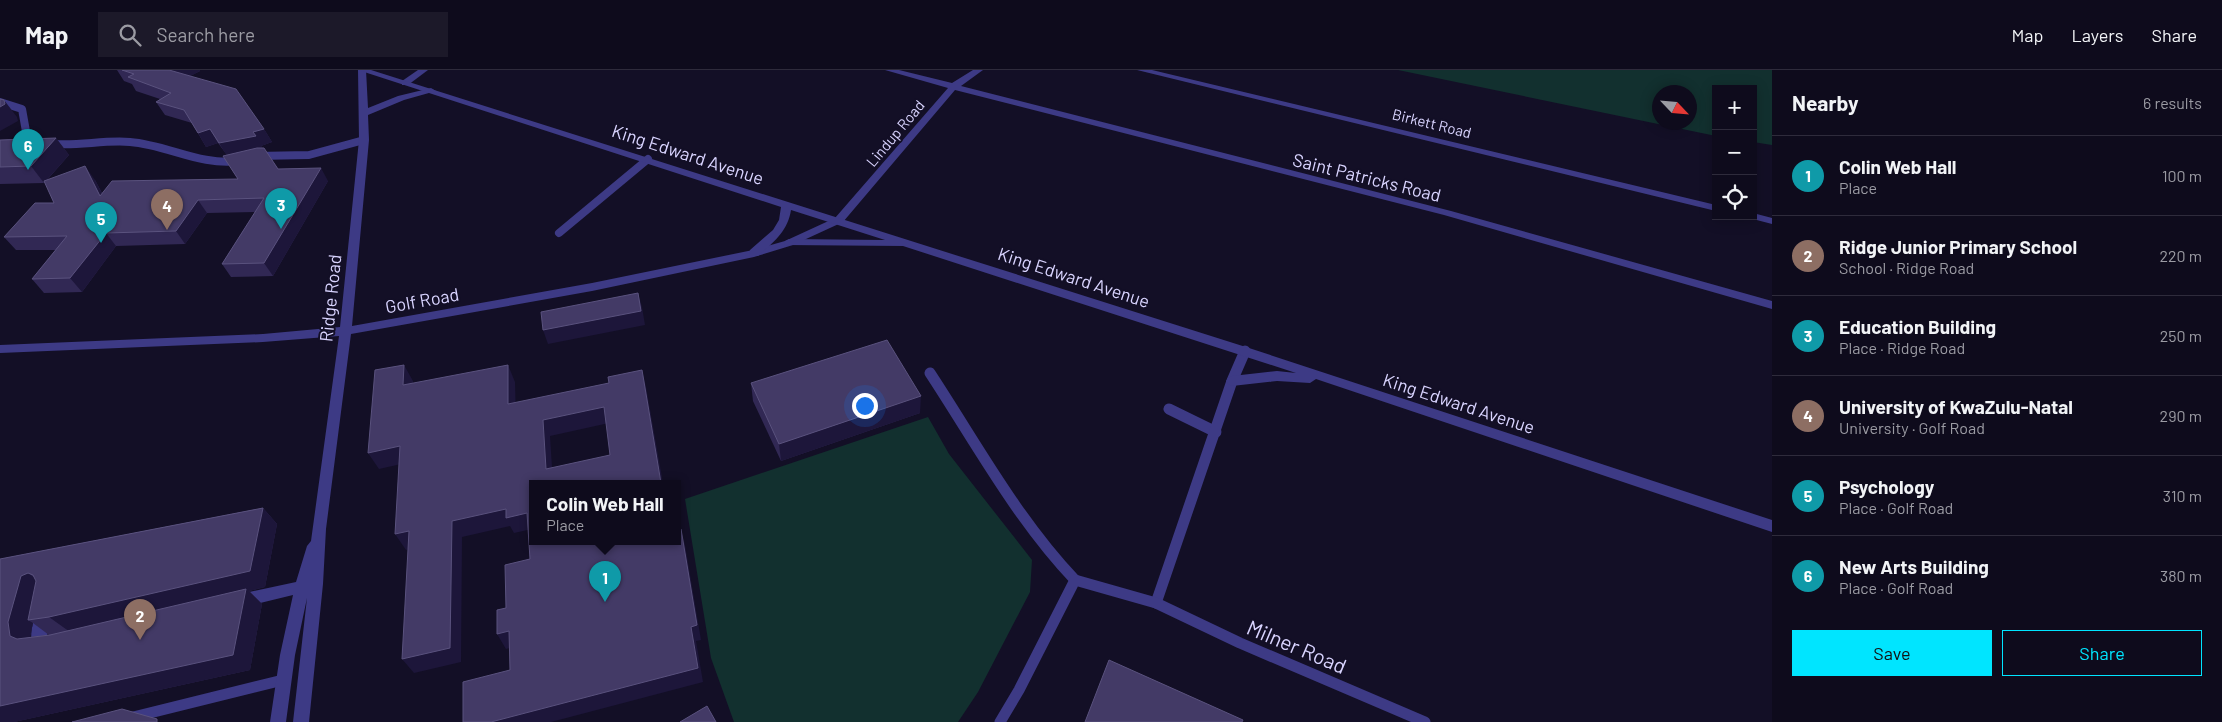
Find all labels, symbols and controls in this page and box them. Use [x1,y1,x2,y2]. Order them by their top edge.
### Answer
search box [98,12,448,57]
text: Map [25,20,68,49]
icon: search [116,21,144,49]
text: Search here [156,23,255,46]
text: Map [2011,24,2043,46]
text: Layers [2071,24,2124,46]
text: Share [2152,24,2197,46]
north arrow [1652,85,1697,130]
map controls [1712,85,1757,220]
button: + [1712,85,1757,130]
text: Nearby [1792,90,1858,115]
text: 6 results [2143,93,2202,112]
street label: Lindup Road [862,96,928,170]
street label: Birkett Road [1391,104,1473,142]
street label: King Edward Avenue [609,119,767,189]
pin: 6 [12,129,44,170]
button: − [1712,130,1757,175]
street label: Saint Patricks Road [1291,148,1443,206]
text: Colin Web Hall [1839,155,1956,178]
text: 1 [1805,166,1811,185]
text: 100 m [2162,166,2202,185]
button: locate [1712,175,1757,220]
text: Place [1839,178,1877,197]
pin: 3 [265,188,297,229]
pin: 4 [151,189,183,230]
pin: 5 [85,202,117,243]
text: Ridge Junior Primary School [1839,235,2077,258]
street label: King Edward Avenue [995,242,1153,312]
text: 2 [1804,246,1812,265]
text: 220 m [2159,246,2202,265]
street label: Ridge Road [314,253,346,343]
text: School · Ridge Road [1839,258,1974,277]
street label: Golf Road [383,283,461,317]
text: Education Building [1839,315,1996,338]
text: 3 [1804,326,1812,345]
text: 250 m [2160,326,2202,345]
text: Place · Ridge Road [1839,338,1965,357]
street label: King Edward Avenue [1380,368,1538,438]
your location [852,393,878,419]
text: University of KwaZulu-Natal [1839,395,2073,418]
text: 4 [1803,406,1813,425]
text: 290 m [2160,406,2202,425]
text: University · Golf Road [1839,418,1985,437]
text: Psychology [1839,475,1934,498]
popup [529,480,681,545]
text: 5 [1804,486,1812,505]
text: 310 m [2163,486,2202,505]
text: Colin Web Hall [546,492,664,515]
text: Place · Golf Road [1839,498,1953,517]
text: Place [546,515,584,534]
text: New Arts Building [1839,555,1989,578]
pin: 1 [589,561,621,602]
text: 6 [1804,566,1812,585]
text: 380 m [2160,566,2202,585]
text: Place · Golf Road [1839,578,1953,597]
pin: 2 [124,599,156,640]
street label: Milner Road [1243,614,1351,678]
button: Save [1792,630,1992,676]
button: Share [2002,630,2202,676]

